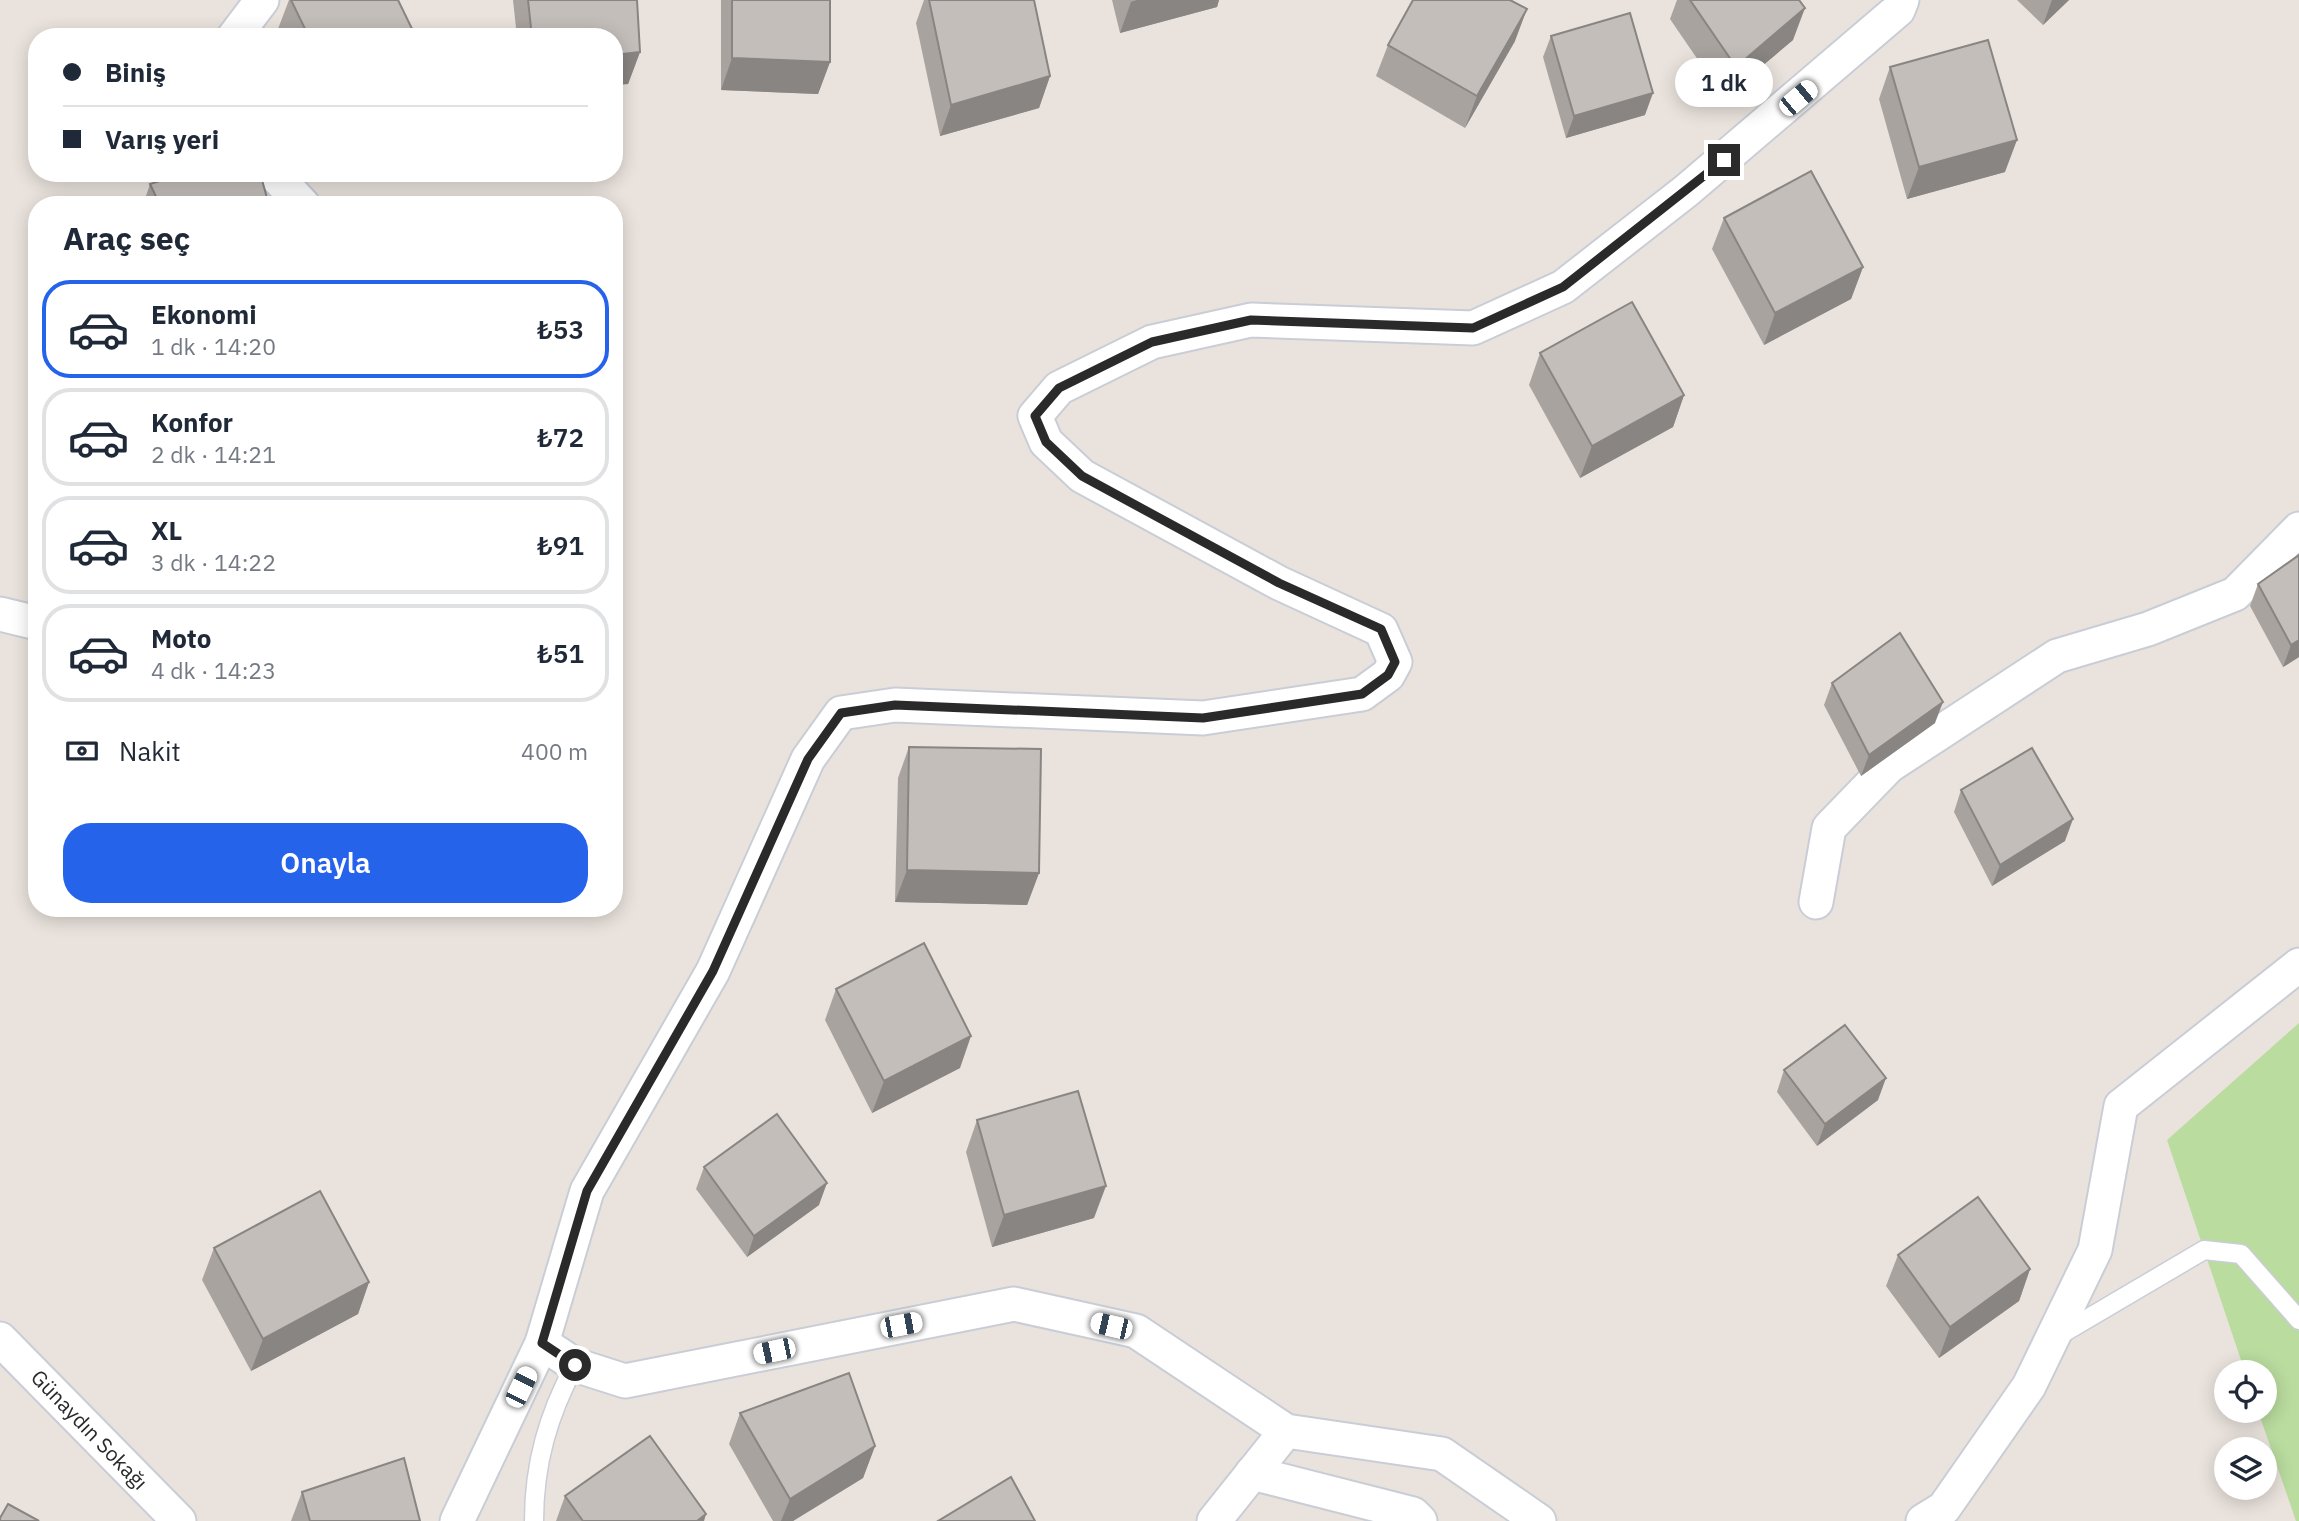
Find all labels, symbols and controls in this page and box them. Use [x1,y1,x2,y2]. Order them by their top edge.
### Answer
text: Biniş [105,55,166,89]
callout: 1 dk [1675,58,1773,108]
text: 1 dk [1701,67,1747,97]
car [1776,76,1821,120]
text: Varış yeri [105,122,219,156]
route end [1708,144,1740,176]
text: Araç seç [63,217,190,259]
text: Ekonomi [151,297,257,331]
icon: car [67,298,130,361]
text: ₺53 [537,312,584,346]
text: 1 dk · 14:20 [151,331,276,361]
text: Konfor [151,405,233,439]
icon: car [67,406,130,469]
text: ₺72 [537,420,584,454]
text: 2 dk · 14:21 [151,439,276,469]
text: XL [151,513,182,547]
icon: car [67,514,130,577]
text: ₺91 [537,528,584,562]
text: 3 dk · 14:22 [151,547,276,577]
text: Moto [151,621,211,655]
icon: car [67,622,130,685]
text: ₺51 [537,636,584,670]
text: 4 dk · 14:23 [151,655,276,685]
icon: cash [63,732,101,770]
text: Nakit [119,734,181,768]
text: 400 m [521,736,588,766]
button: Onayla [63,823,588,903]
car [879,1311,924,1339]
car [1089,1311,1134,1341]
car [752,1336,797,1366]
route start [559,1349,591,1381]
map controls [2214,1360,2277,1500]
button: locate [2214,1360,2277,1423]
street label: Günaydın Sokağı [25,1363,154,1495]
car [503,1364,540,1410]
button: layers [2214,1437,2277,1500]

